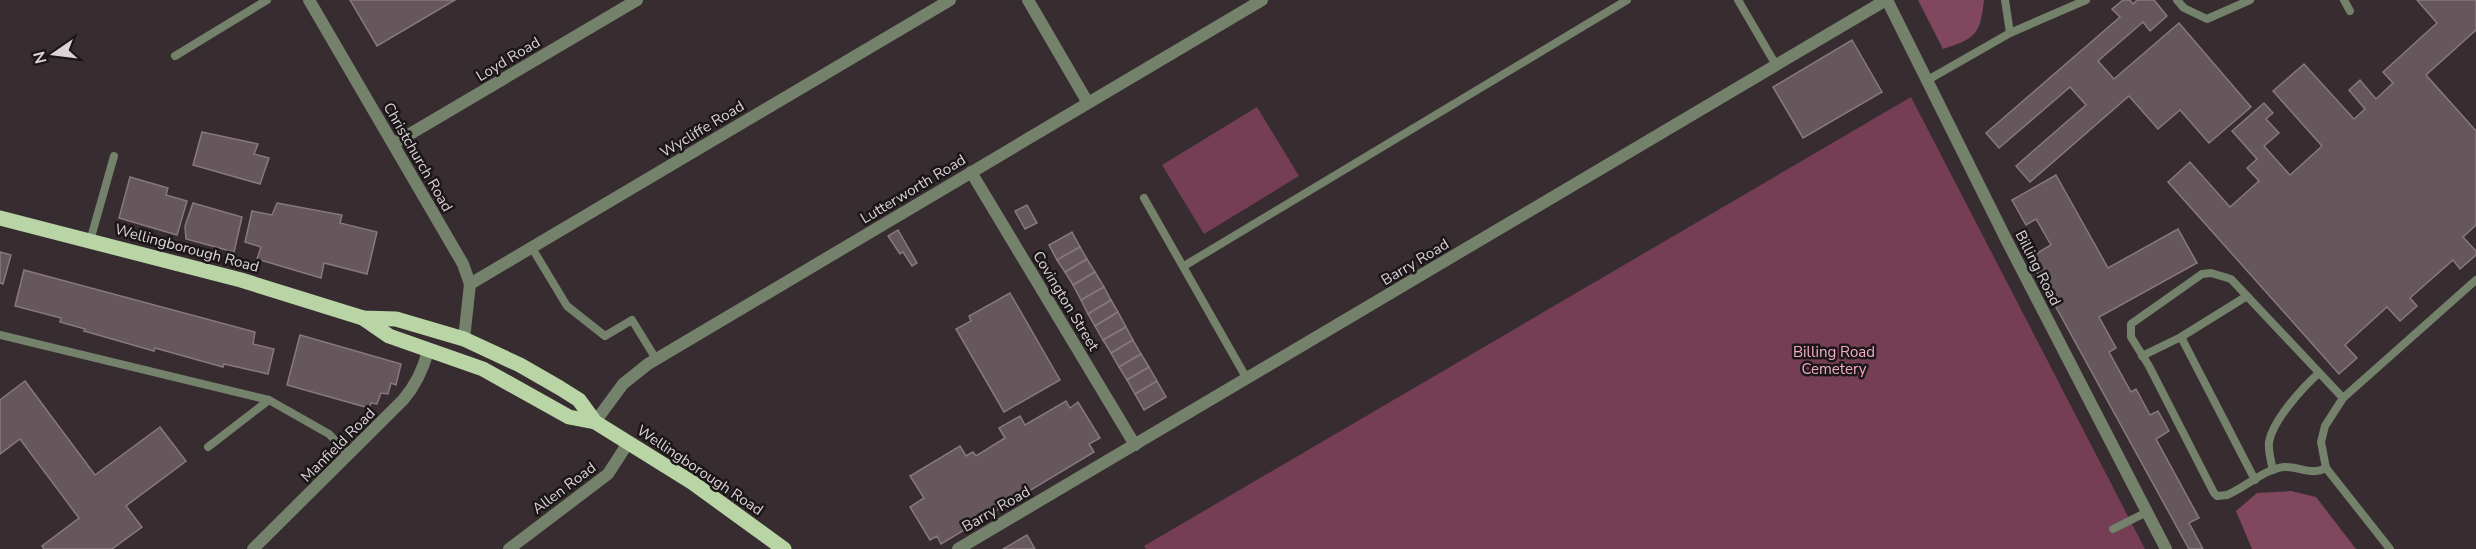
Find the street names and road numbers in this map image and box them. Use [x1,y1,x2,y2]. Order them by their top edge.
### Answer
street label: Loyd Road [472,32,544,86]
street label: Wycliffe Road [656,96,748,162]
street label: Christchurch Road [379,99,457,215]
street label: Lutterworth Road [857,150,969,228]
street label: Wellingborough Road [113,219,261,277]
street label: Billing Road [2010,227,2066,309]
street label: Barry Road [1377,234,1453,290]
street label: Covington Street [1028,247,1104,355]
street label: Manfield Road [296,403,380,487]
street label: Wellingborough Road [633,420,767,520]
street label: Allen Road [528,457,600,519]
street label: Barry Road [958,481,1034,537]

